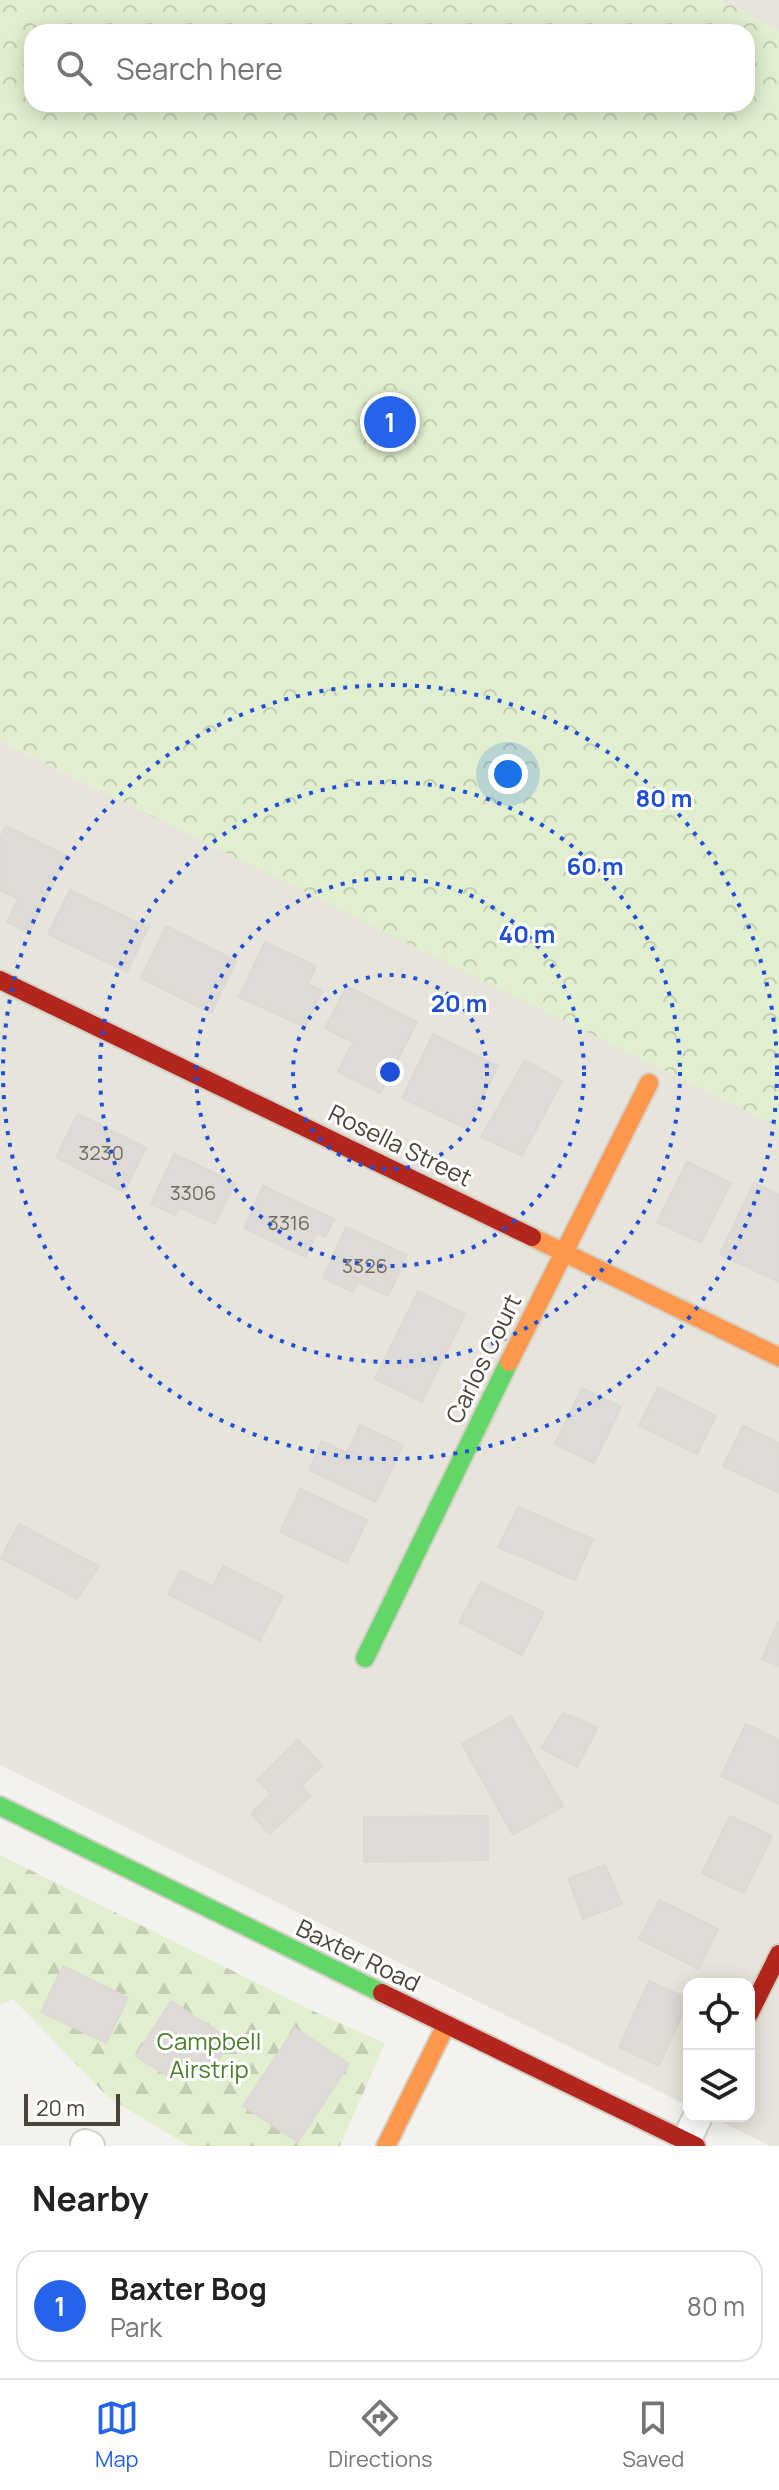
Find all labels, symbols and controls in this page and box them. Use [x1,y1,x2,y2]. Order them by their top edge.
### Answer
search box [24,24,755,112]
icon: search [52,46,96,90]
text: Search here [116,48,283,89]
pin: 1 [364,392,416,452]
your location [488,754,528,794]
text: 80 m [636,781,692,814]
text: 60 m [566,849,624,882]
text: 40 m [499,917,555,950]
text: 20 m [431,986,487,1019]
centre of rings [376,1058,404,1086]
street label: Rosella Street [323,1096,478,1194]
house number: 3230 [78,1139,124,1166]
house number: 3306 [170,1179,216,1206]
house number: 3316 [268,1209,310,1236]
house number: 3326 [342,1252,388,1279]
street label: Carlos Court [437,1288,528,1429]
street label: Baxter Road [291,1910,426,1999]
map controls [683,1978,755,2122]
button: locate [683,1978,755,2050]
park label: Campbell Airstrip [157,2024,261,2085]
button: layers [683,2050,755,2122]
scale bar [24,2090,120,2126]
text: 20 m [36,2093,85,2123]
text: Nearby [32,2175,148,2221]
text: Baxter Bog [110,2268,267,2309]
text: 1 [54,2288,66,2324]
text: 80 m [687,2288,745,2324]
text: Park [110,2309,162,2345]
tab: Map [95,2396,139,2474]
tab: Directions [328,2396,433,2474]
tab: Saved [622,2396,684,2474]

